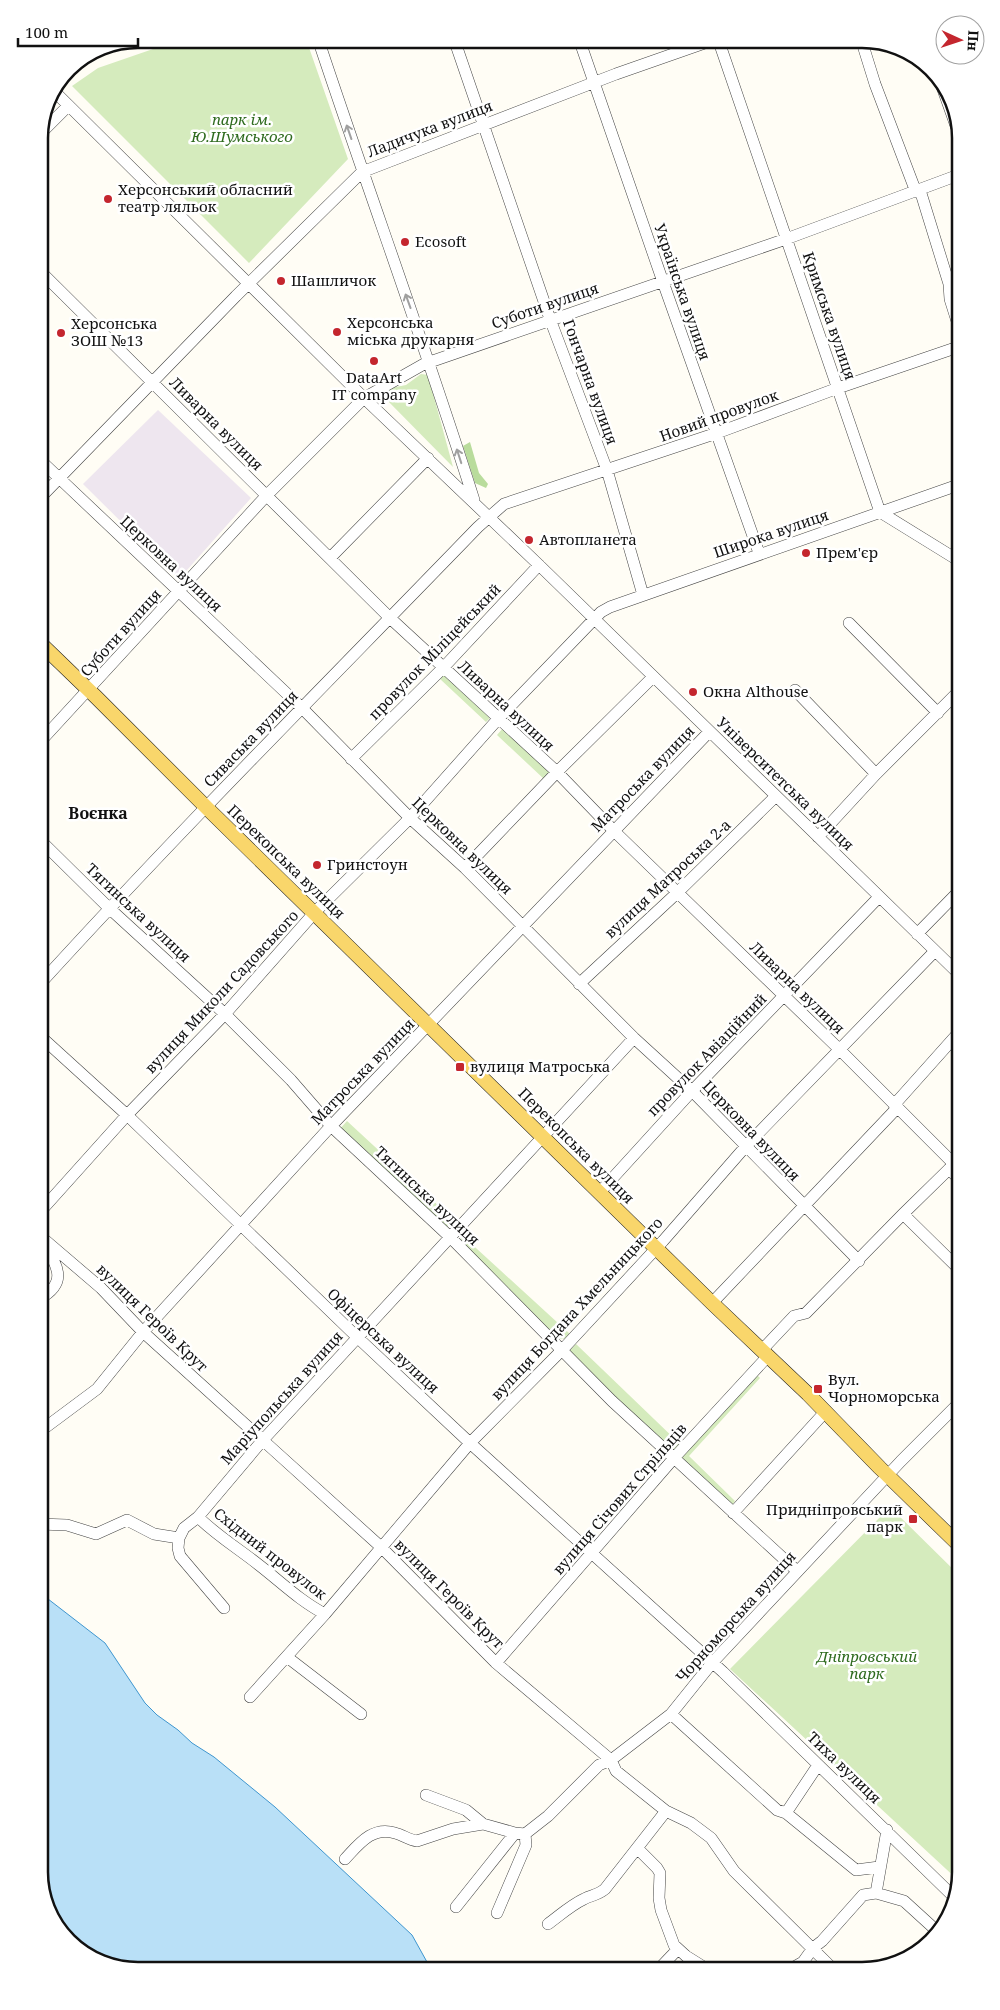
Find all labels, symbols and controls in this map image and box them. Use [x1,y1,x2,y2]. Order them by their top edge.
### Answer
scale bar [18,15,138,47]
north arrow [935,15,985,65]
text: 100 m [25,22,68,42]
text: Пн [963,30,984,52]
street label: Ладичука вулиця [364,95,495,161]
park label: парк ім. Ю.Шумського [190,109,293,146]
one-way arrow [344,124,353,140]
place label: Херсонський обласний театр ляльок [118,179,293,216]
marker: Херсонський обласний театр ляльок [102,193,114,205]
street label: Українська вулиця [650,221,716,363]
place label: Ecosoft [415,231,467,251]
marker: Ecosoft [399,236,411,248]
street label: Кримська вулиця [799,249,861,382]
place label: Шашличок [291,270,376,290]
marker: Шашличок [275,275,287,287]
street label: Суботи вулиця [489,277,601,333]
one-way arrow [403,294,412,310]
place label: Херсонська міська друкарня [347,312,474,349]
place label: Херсонська ЗОШ №13 [71,313,158,350]
street label: Гончарна вулиця [559,316,623,447]
marker: Херсонська міська друкарня [331,326,343,338]
marker: Херсонська ЗОШ №13 [55,327,67,339]
marker: DataArt IT company [368,355,380,367]
place label: DataArt IT company [332,367,417,404]
street label: Ливарна вулиця [166,372,268,474]
street label: Новий провулок [657,384,781,446]
one-way arrow [454,448,464,464]
street label: Широка вулиця [711,504,831,562]
street label: Церковна вулиця [116,511,227,616]
place label: Автопланета [539,529,637,549]
marker: Автопланета [523,534,535,546]
place label: Прем'єр [816,542,878,562]
marker: Прем'єр [800,547,812,559]
street label: провулок Міліцейський [364,579,505,724]
street label: Суботи вулиця [75,584,165,681]
street label: Ливарна вулиця [454,655,559,755]
place label: Окна Althouse [703,681,808,701]
street label: Сиваська вулиця [199,685,302,791]
marker: Окна Althouse [687,686,699,698]
street label: Університетська вулиця [713,712,859,854]
street label: Матроська вулиця [586,721,698,836]
street label: Церковна вулиця [408,792,517,898]
street label: Перекопська вулиця [224,800,350,923]
district label: Воєнка [68,802,128,824]
street label: вулиця Матроська 2-а [600,814,735,942]
place label: Гринстоун [327,854,408,874]
street label: Тягинська вулиця [82,858,195,966]
marker: Гринстоун [311,859,323,871]
street label: вулиця Миколи Садовського [140,905,302,1077]
street label: Ливарна вулиця [746,937,849,1038]
street label: провулок Авіаційний [642,988,770,1120]
street label: Матроська вулиця [306,1014,418,1129]
place label: вулиця Матроська [470,1056,610,1076]
marker: вулиця Матроська [454,1061,466,1073]
street label: Церковна вулиця [699,1076,805,1185]
street label: Перекопська вулиця [514,1083,639,1208]
street label: Тягинська вулиця [371,1141,484,1249]
street label: вулиця Богдана Хмельницького [486,1213,666,1404]
street label: вулиця Героїв Крут [93,1259,213,1376]
street label: Офіцерська вулиця [323,1283,444,1397]
street label: Маріупольська вулиця [216,1326,347,1468]
place label: Вул. Чорноморська [828,1369,940,1406]
marker: Вул. Чорноморська [812,1383,824,1395]
street label: вулиця Січових Стрільців [548,1418,691,1578]
place label: Придніпровський парк [766,1499,903,1536]
street label: Східний провулок [210,1503,331,1604]
marker: Придніпровський парк [907,1513,919,1525]
street label: вулиця Героїв Крут [391,1534,509,1652]
street label: Чорноморська вулиця [671,1546,800,1686]
park label: Дніпровський парк [815,1646,917,1683]
street label: Тиха вулиця [804,1727,886,1808]

